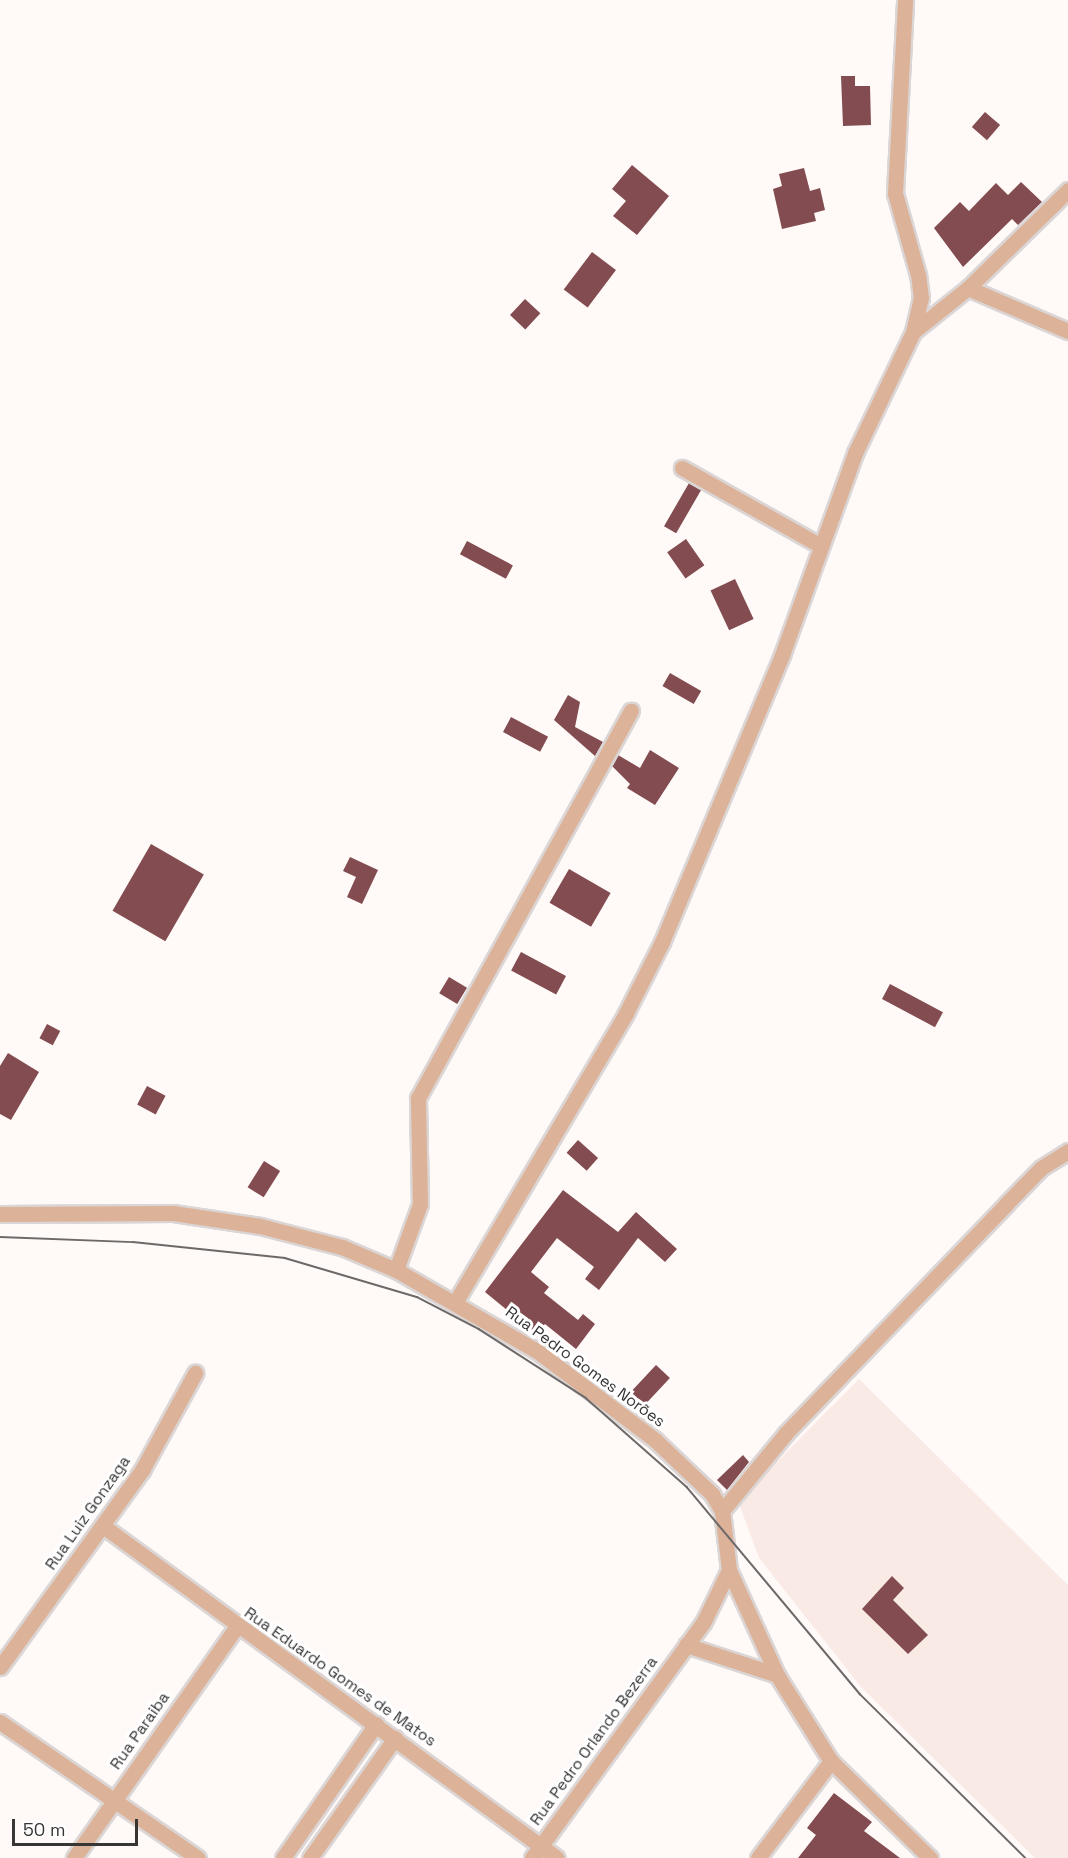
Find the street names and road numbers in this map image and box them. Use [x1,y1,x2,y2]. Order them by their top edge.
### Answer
street label: Rua Pedro Gomes Norões [502,1303,668,1431]
street label: Rua Luiz Gonzaga [41,1452,135,1574]
street label: Rua Eduardo Gomes de Matos [240,1603,440,1751]
street label: Rua Pedro Orlando Bezerra [526,1653,662,1829]
street label: Rua Paraiba [106,1689,174,1773]

